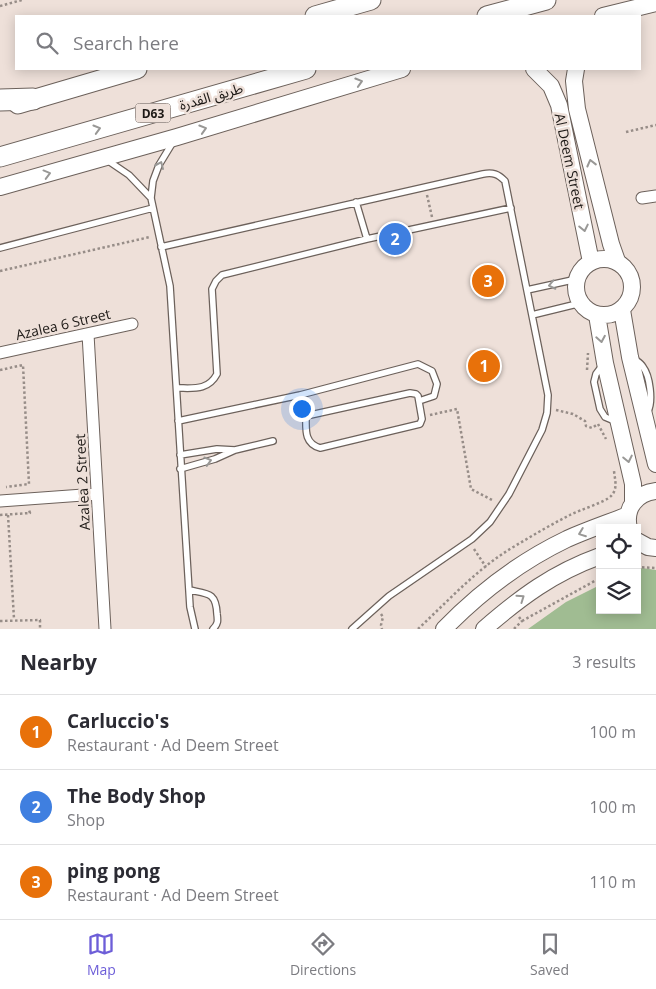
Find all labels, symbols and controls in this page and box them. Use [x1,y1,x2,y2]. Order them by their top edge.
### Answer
search box [15,15,641,70]
icon: search [33,29,61,57]
text: Search here [73,30,179,56]
one-way arrow [354,77,362,87]
street label: طريق القدرة [177,78,245,115]
road number: D63 [136,104,170,122]
street label: Al Deem Street [551,111,589,211]
one-way arrow [198,124,207,134]
one-way arrow [93,125,101,135]
one-way arrow [586,159,597,168]
one-way arrow [153,161,164,170]
one-way arrow [42,169,51,179]
pin: 2 [379,220,411,258]
one-way arrow [578,224,589,233]
pin: 3 [472,262,504,300]
one-way arrow [548,279,557,289]
street label: Azalea 6 Street [14,304,112,344]
one-way arrow [595,334,606,343]
pin: 1 [468,347,500,385]
your location [289,396,315,422]
street label: Azalea 2 Street [70,433,94,531]
one-way arrow [622,455,633,464]
one-way arrow [204,456,212,466]
map controls [596,524,641,614]
button: locate [596,524,641,569]
one-way arrow [578,527,587,538]
button: layers [596,569,641,614]
one-way arrow [515,595,525,604]
text: Nearby [20,648,97,676]
text: 3 results [572,651,636,673]
text: Carluccio's [67,708,169,734]
text: 1 [31,721,41,743]
text: 100 m [590,721,636,743]
text: Restaurant · Ad Deem Street [67,734,279,756]
text: The Body Shop [67,783,206,809]
text: 2 [31,796,41,818]
text: 100 m [590,796,636,818]
text: Shop [67,809,105,831]
text: ping pong [67,858,160,884]
text: 3 [31,871,41,893]
text: 110 m [590,871,636,893]
text: Restaurant · Ad Deem Street [67,884,279,906]
tab: Map [87,930,116,979]
tab: Directions [290,930,356,979]
tab: Saved [530,930,569,979]

